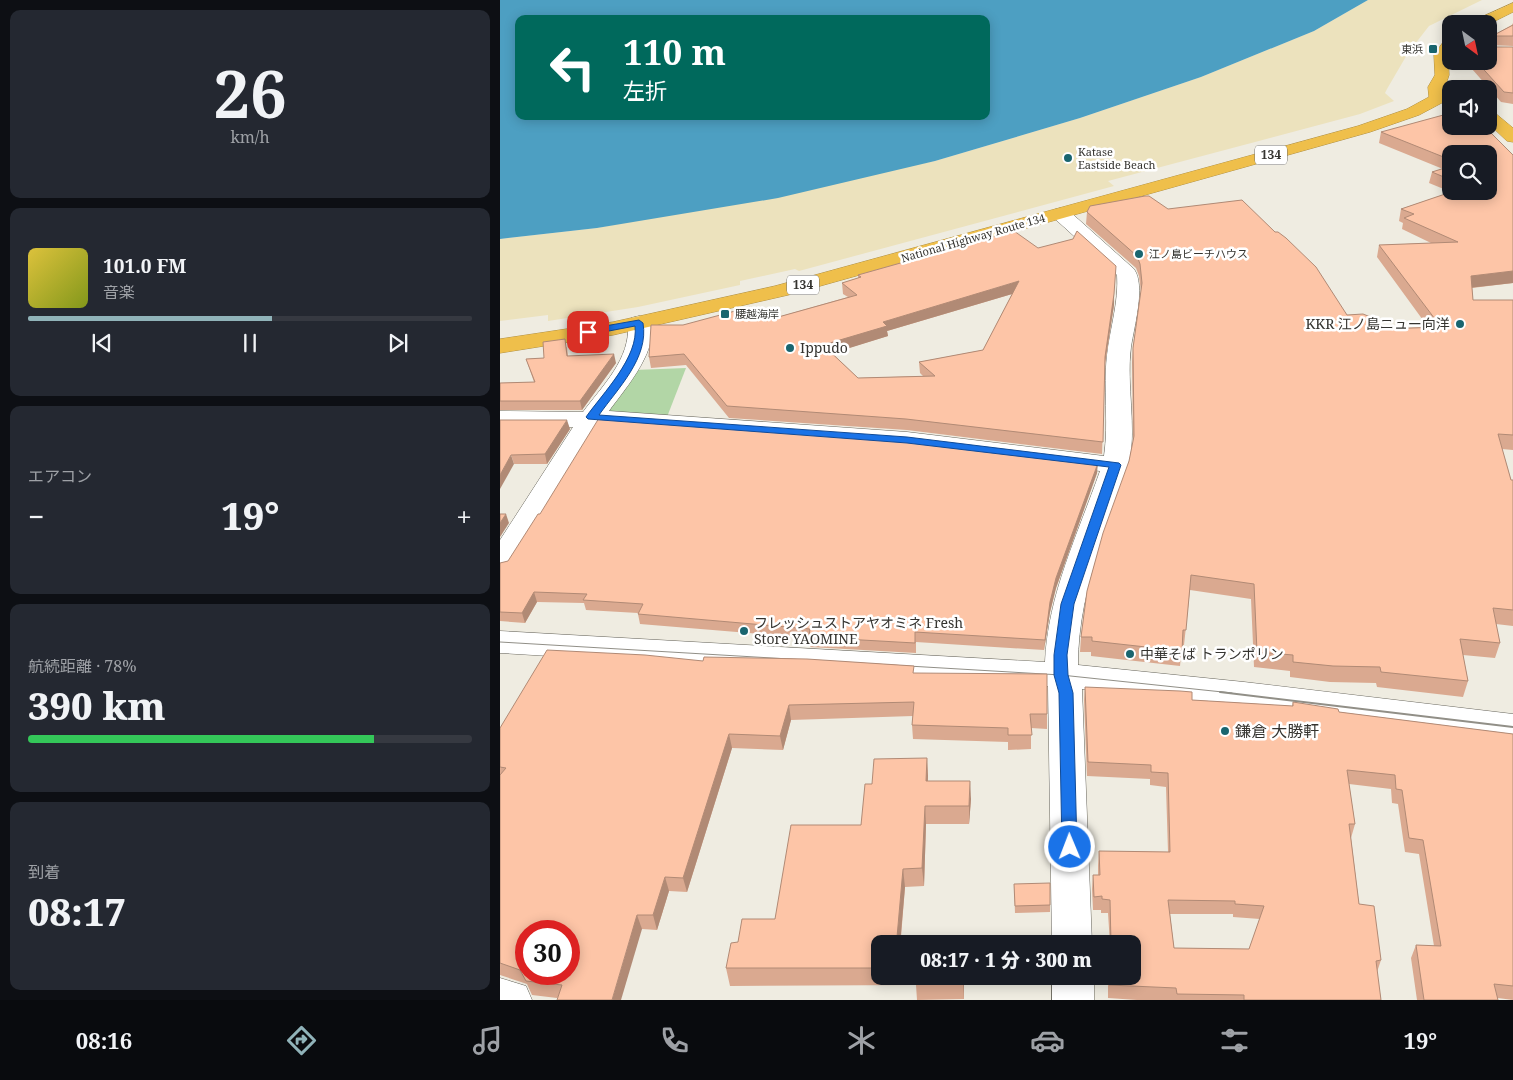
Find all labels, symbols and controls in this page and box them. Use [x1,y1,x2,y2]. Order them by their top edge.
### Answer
north arrow [1442,15,1498,70]
map controls [1442,15,1497,200]
text: 110 m [623,28,726,75]
icon: left [540,35,605,100]
place label: 東浜 [1401,41,1423,56]
marker: 東浜 [1427,43,1439,55]
text: 26 [213,49,287,137]
text: 左折 [623,75,667,105]
button: sound [1442,80,1497,135]
text: km/h [230,126,270,148]
place label: Katase Eastside Beach [1078,144,1156,172]
button: search [1442,145,1497,200]
road number: 134 [1255,146,1287,164]
marker: Katase Eastside Beach [1062,152,1074,164]
street label: National Highway Route 134 [899,210,1047,265]
place label: 江ノ島ビーチハウス [1149,246,1248,261]
marker: 江ノ島ビーチハウス [1133,248,1145,260]
text: 101.0 FM [103,253,186,279]
road number: 134 [787,276,819,294]
text: 音楽 [103,281,135,303]
place label: 腰越海岸 [735,306,779,321]
marker: 腰越海岸 [719,308,731,320]
pin [567,311,609,353]
place label: KKR 江ノ島ニュー向洋 [1306,314,1450,333]
icon: arrive [574,318,602,346]
marker: KKR 江ノ島ニュー向洋 [1454,318,1466,330]
icon: previous [88,329,116,357]
icon: pause [236,329,264,357]
icon: next [384,329,412,357]
place label: Ippudo [800,338,848,357]
marker: Ippudo [784,342,796,354]
text: エアコン [28,465,92,487]
text: 19° [221,489,279,541]
text: − [28,497,44,535]
text: + [456,497,472,535]
place label: フレッシュストアヤオミネ Fresh Store YAOMINE [754,613,963,648]
marker: フレッシュストアヤオミネ Fresh Store YAOMINE [738,625,750,637]
place label: 中華そば トランポリン [1140,644,1284,663]
marker: 中華そば トランポリン [1124,648,1136,660]
text: 航続距離 · 78% [28,655,137,677]
text: 390 km [28,679,166,731]
place label: 鎌倉 大勝軒 [1235,720,1319,742]
marker: 鎌倉 大勝軒 [1219,725,1231,737]
position arrow [1043,820,1095,872]
text: 到着 [28,861,60,883]
text: 08:17 [28,885,126,937]
speed limit sign: 30 [515,920,580,985]
text: 08:17 · 1 分 · 300 m [920,947,1092,973]
icon: directions [284,1023,319,1058]
icon: music [470,1023,505,1058]
icon: phone [657,1023,692,1058]
icon: climate [844,1023,879,1058]
icon: car [1030,1023,1065,1058]
icon: filters [1217,1023,1252,1058]
text: 08:16 [76,1025,132,1055]
text: 19° [1403,1025,1437,1055]

